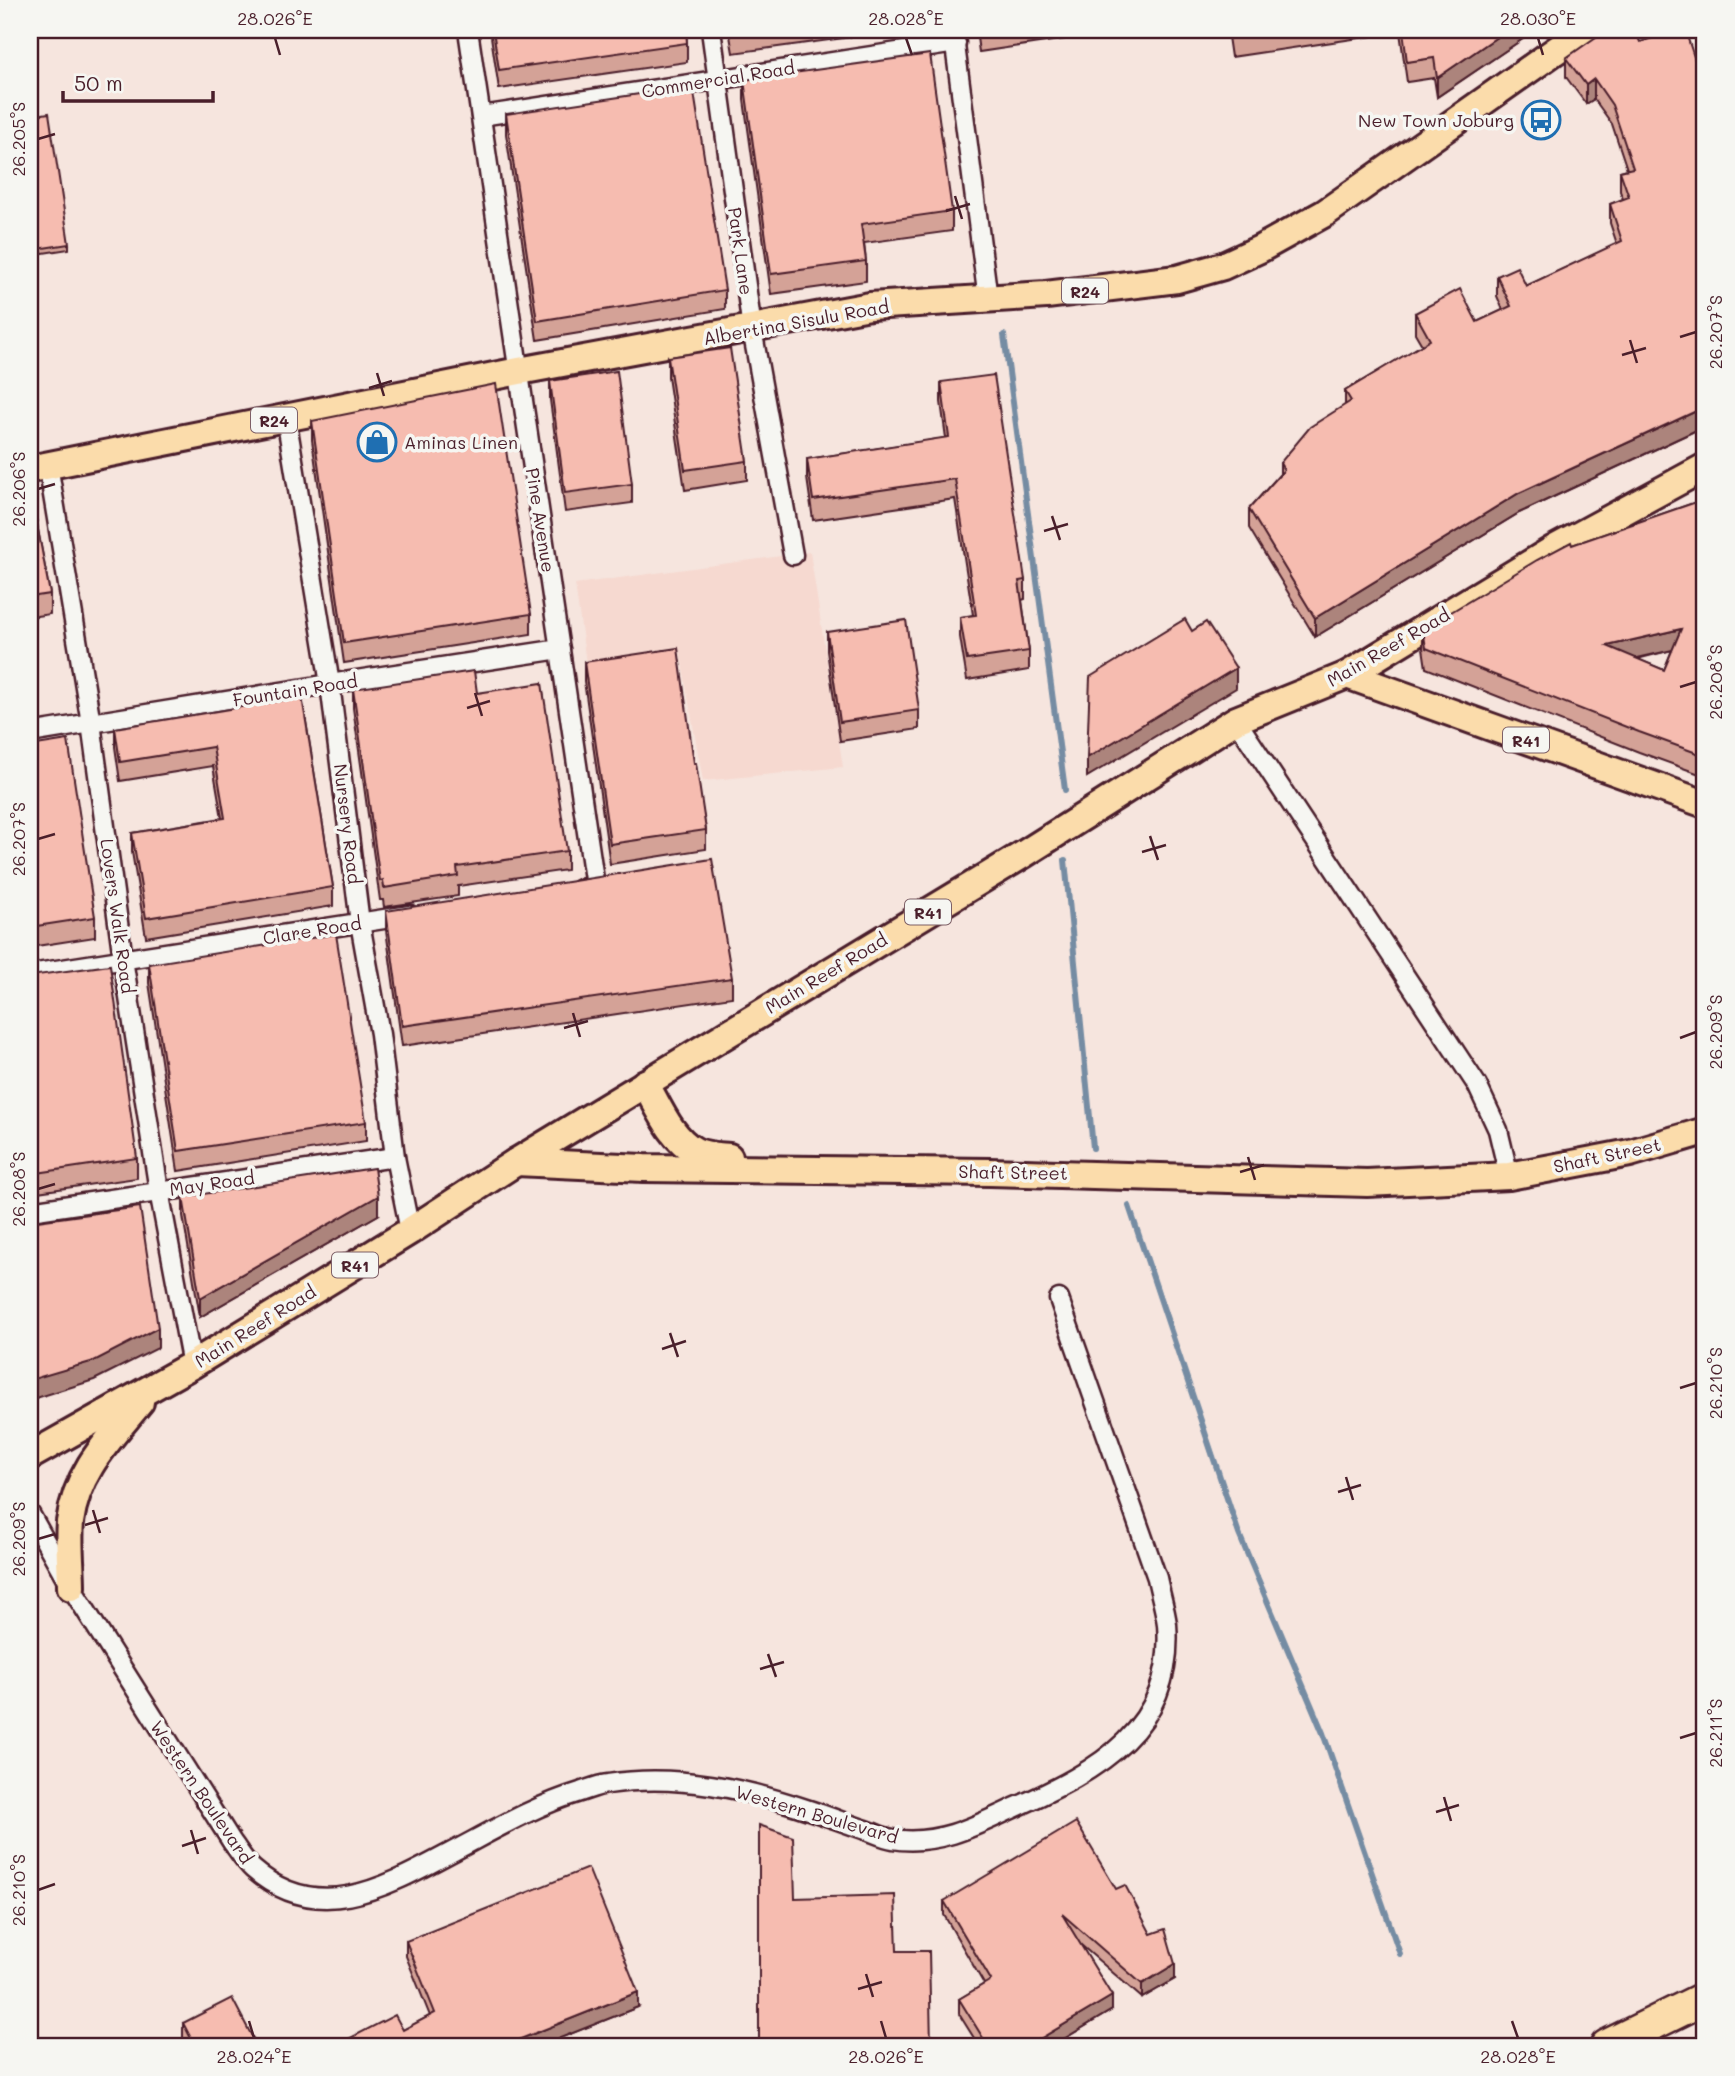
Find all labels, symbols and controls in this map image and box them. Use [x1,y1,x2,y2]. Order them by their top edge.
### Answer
text: 28.026°E [237,6,313,30]
text: 28.028°E [868,6,944,30]
text: 28.030°E [1500,6,1576,30]
street label: Commercial Road [640,55,796,103]
scale bar [63,60,214,104]
text: 50 m [74,69,123,96]
bus stop icon: New Town Joburg [1520,99,1562,141]
text: 26.205°S [6,102,30,176]
place label: New Town Joburg [1358,108,1514,132]
street label: Park Lane [723,206,759,296]
road number: R24 [1062,278,1108,304]
street label: Albertina Sisulu Road [701,294,891,350]
text: 26.207°S [1703,295,1727,369]
road number: R24 [251,408,297,432]
shop icon: Aminas Linen [356,421,398,463]
place label: Aminas Linen [404,430,518,454]
text: 26.206°S [6,451,30,527]
street label: Pine Avenue [521,466,561,574]
street label: Main Reef Road [1322,602,1454,692]
text: 26.208°S [1703,644,1727,720]
street label: Fountain Road [231,668,359,712]
road number: R41 [1503,727,1549,752]
street label: Nursery Road [329,762,367,886]
text: 26.207°S [6,802,30,876]
street label: Lovers Walk Road [95,837,141,995]
road number: R41 [905,900,951,924]
street label: Clare Road [261,910,363,950]
street label: Main Reef Road [761,927,891,1019]
text: 26.209°S [1703,994,1727,1070]
street label: Shaft Street [1551,1132,1663,1178]
text: 26.208°S [6,1151,30,1227]
street label: Shaft Street [958,1159,1068,1185]
street label: May Road [168,1165,256,1201]
road number: R41 [332,1252,378,1278]
street label: Main Reef Road [190,1279,320,1373]
text: 26.210°S [1703,1347,1727,1419]
text: 26.209°S [6,1501,30,1577]
text: 26.211°S [1703,1698,1727,1768]
street label: Western Boulevard [145,1716,259,1868]
street label: Western Boulevard [733,1779,901,1849]
text: 26.210°S [6,1854,30,1926]
text: 28.024°E [216,2044,292,2068]
text: 28.026°E [848,2044,924,2068]
text: 28.028°E [1480,2044,1556,2068]

